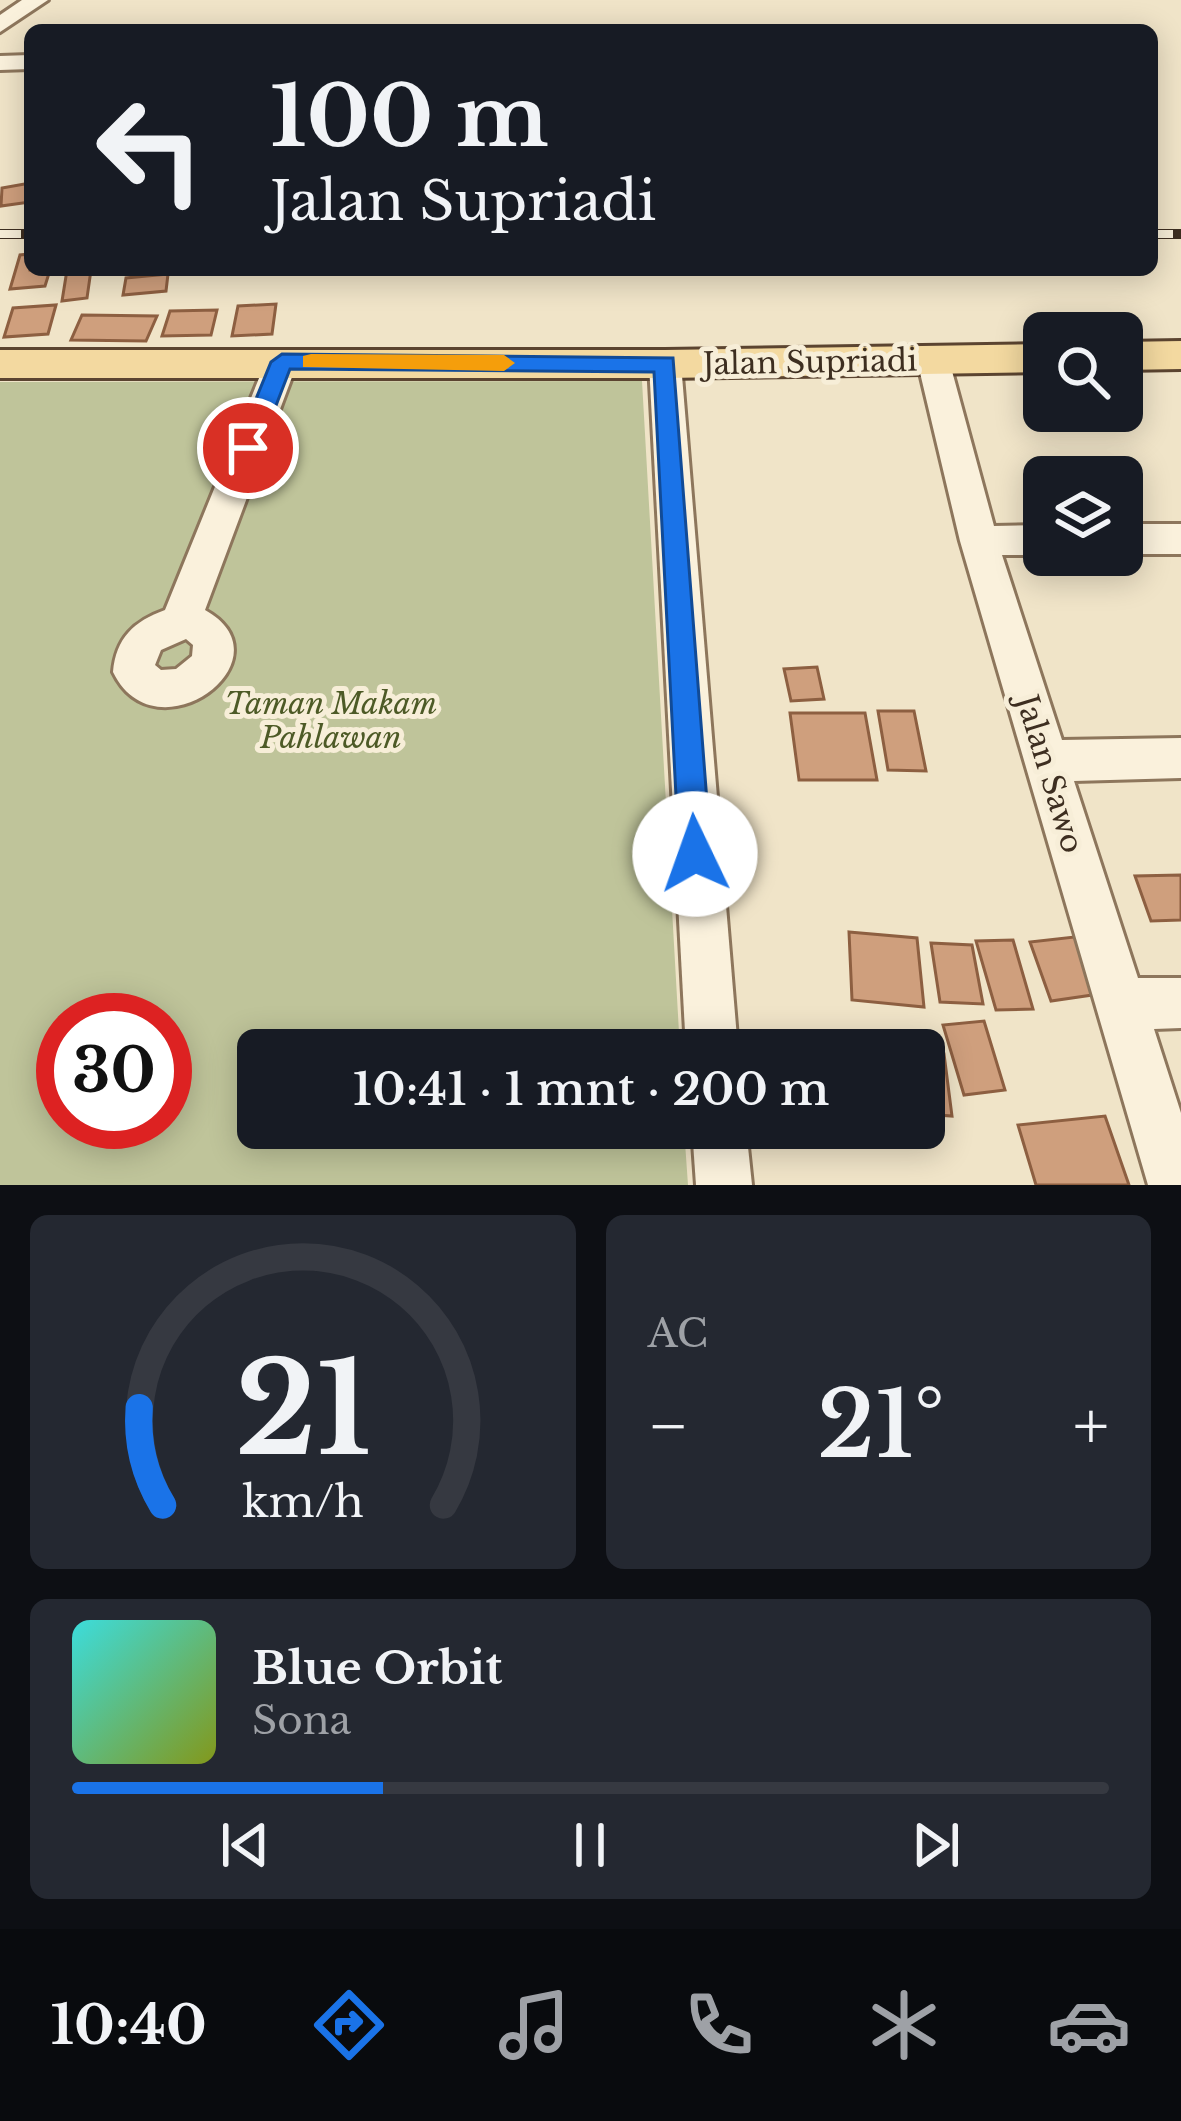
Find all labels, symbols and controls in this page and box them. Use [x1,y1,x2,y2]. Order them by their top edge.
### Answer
text: 100 m [270,65,549,169]
icon: left [72,72,228,228]
text: Jalan Supriadi [270,168,656,235]
map controls [1023,312,1143,576]
button: search [1023,312,1143,432]
street label: Jalan Supriadi [698,342,918,382]
pin [197,397,299,499]
icon: arrive [215,415,281,481]
button: layers [1023,456,1143,576]
park label: Taman Makam Pahlawan [225,685,437,756]
street label: Jalan Sawo [1007,687,1092,857]
position arrow [632,791,758,917]
speed limit sign: 30 [36,993,192,1149]
text: 10:41 · 1 mnt · 200 m [353,1061,829,1117]
text: AC [648,1309,708,1358]
text: 21 [235,1333,371,1488]
text: 21° [817,1370,945,1481]
text: − [648,1385,689,1467]
text: + [1073,1385,1109,1467]
text: km/h [242,1475,364,1529]
text: Blue Orbit [252,1640,502,1696]
text: Sona [252,1696,351,1745]
icon: previous [212,1812,278,1878]
icon: pause [557,1812,623,1878]
icon: next [903,1812,969,1878]
icon: directions [307,1983,391,2067]
icon: music [492,1983,576,2067]
icon: phone [677,1983,761,2067]
icon: climate [862,1983,946,2067]
icon: car [1047,1983,1131,2067]
text: 10:40 [50,1992,207,2059]

